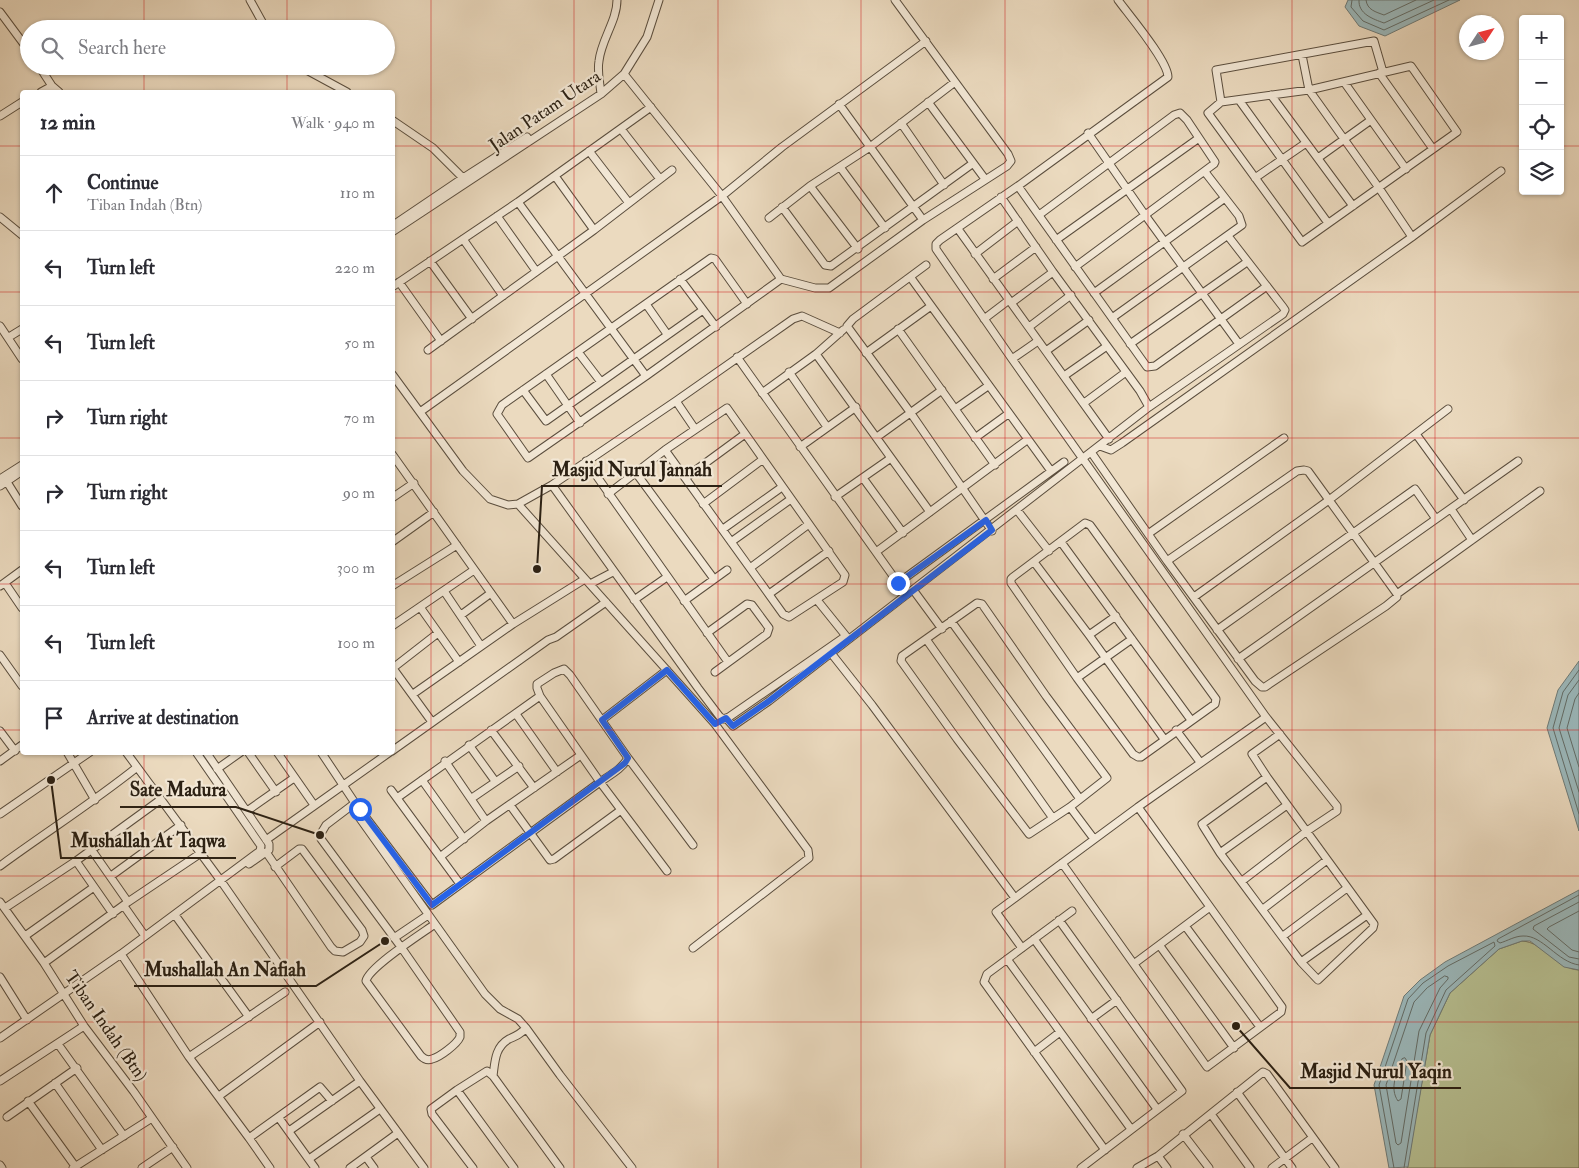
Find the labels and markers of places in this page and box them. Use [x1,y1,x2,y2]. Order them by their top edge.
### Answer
callout: Masjid Nurul Jannah [542,452,722,486]
callout: Sate Madura [120,773,236,807]
callout: Mushallah At Taqwa [61,824,236,858]
callout: Mushallah An Nafiah [134,952,316,986]
callout: Masjid Nurul Yaqin [1290,1054,1461,1088]

